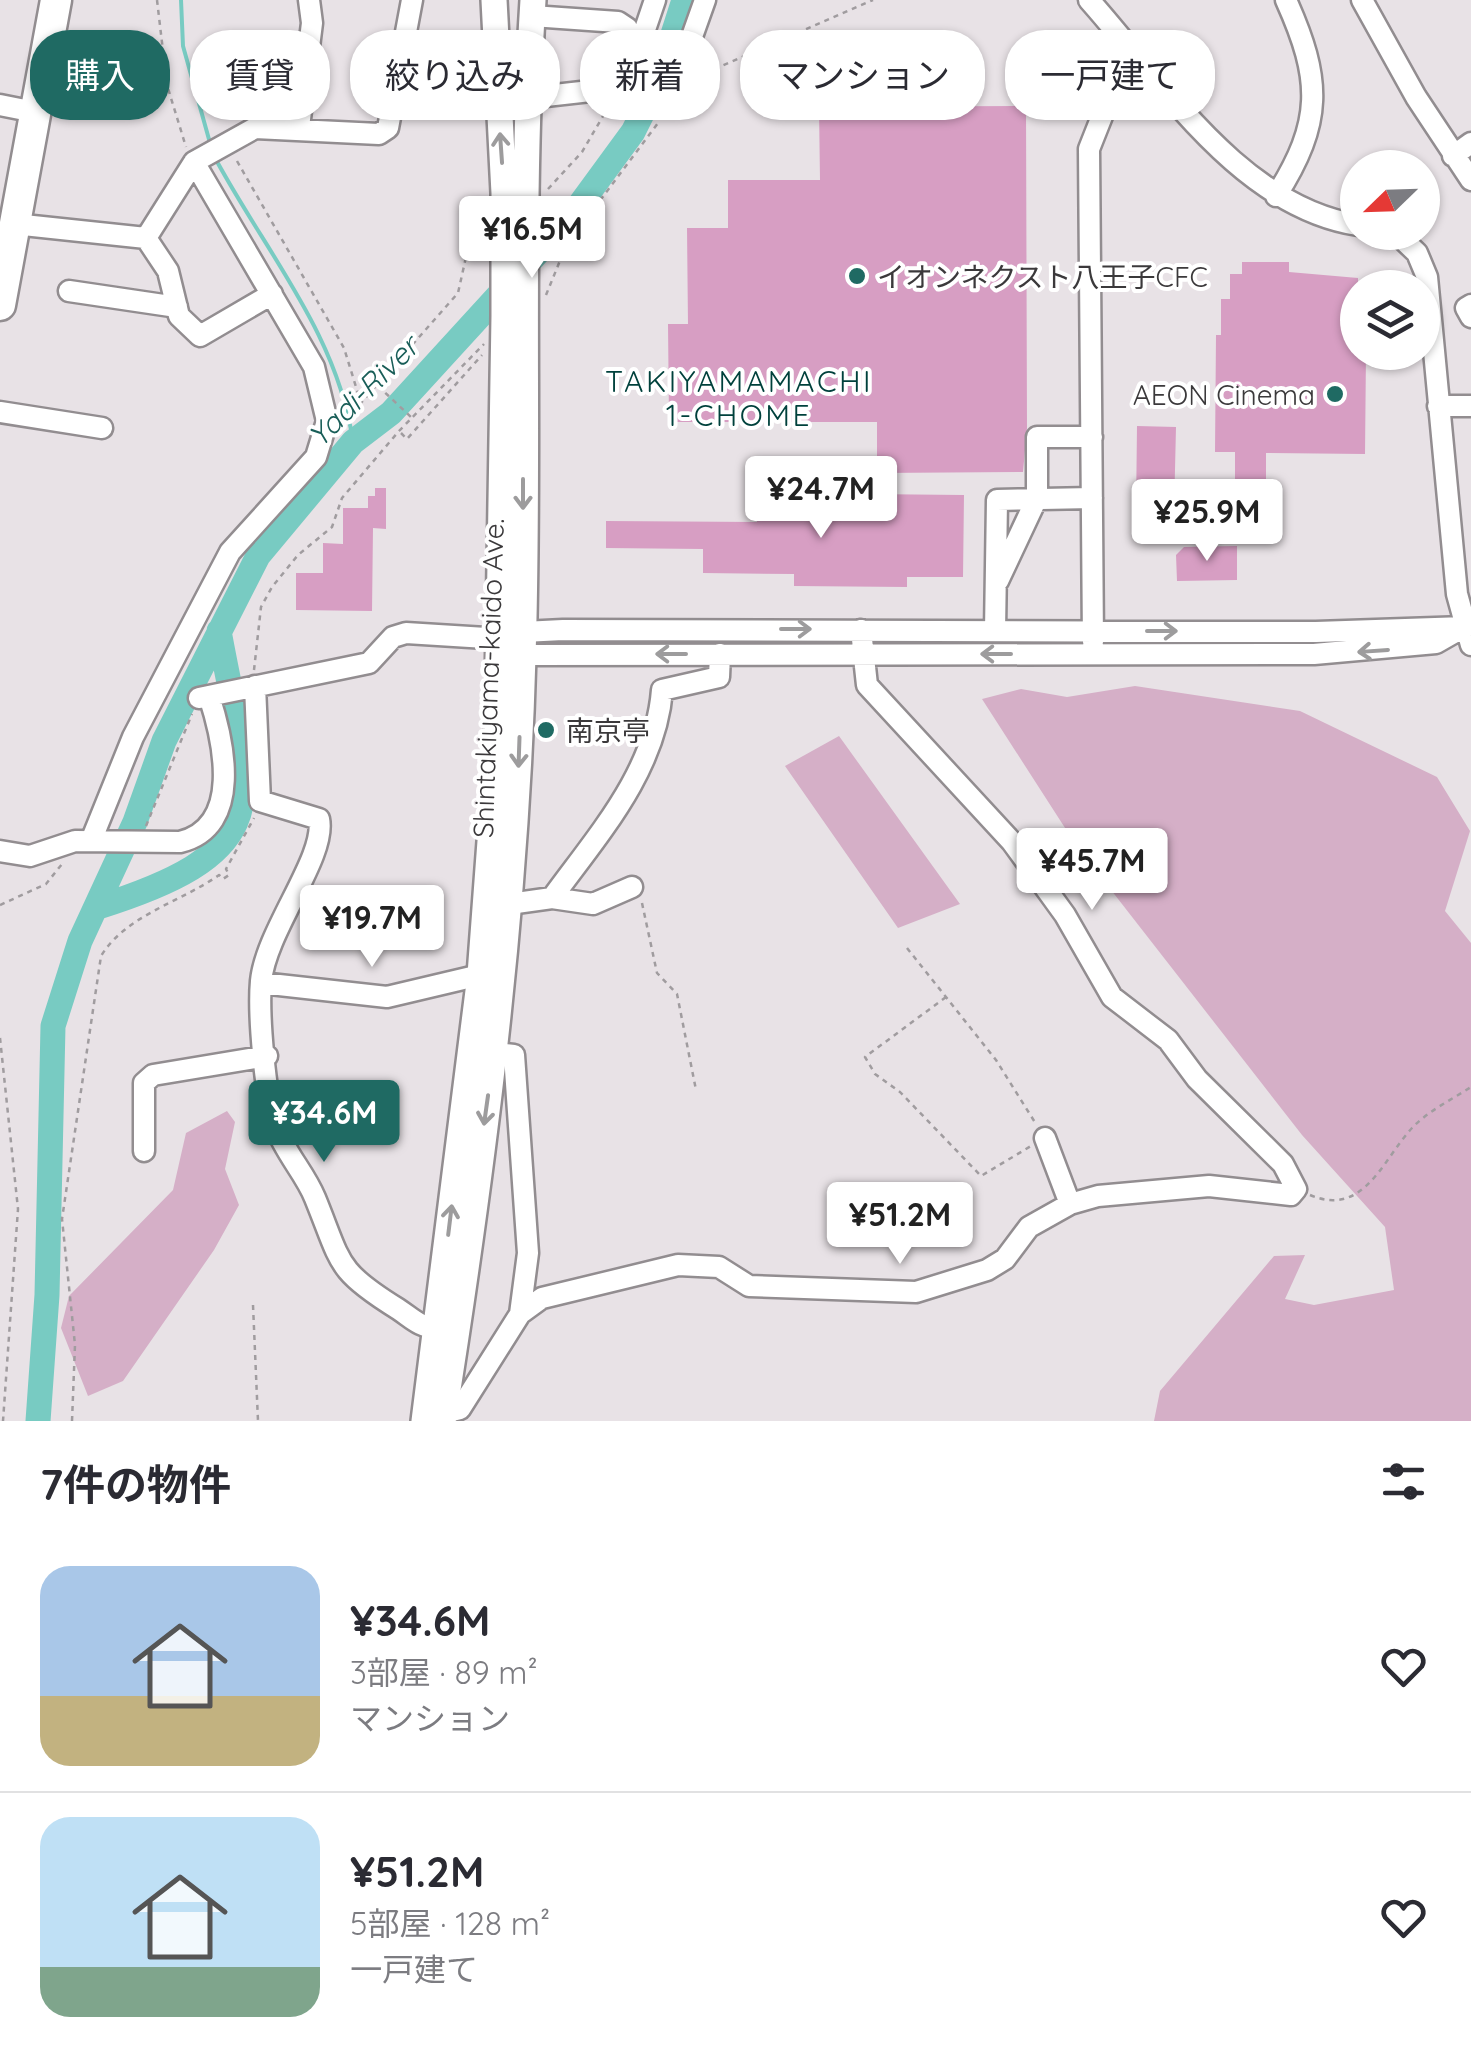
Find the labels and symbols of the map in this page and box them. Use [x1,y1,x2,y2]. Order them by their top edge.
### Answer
one-way arrow [491,133,510,165]
north arrow [1340,150,1440,250]
pin: ¥16.5M [451,196,613,281]
place label: イオンネクスト八王子CFC [877,259,1208,294]
marker: イオンネクスト八王子CFC [846,265,868,287]
water label: Yadi-River [300,325,429,454]
district label: TAKIYAMAMACHI 1-CHOME [605,362,873,434]
place label: AEON Cinema [1133,377,1315,412]
marker: AEON Cinema [1324,383,1346,405]
pin: ¥24.7M [740,456,902,541]
one-way arrow [514,478,532,510]
pin: ¥25.9M [1126,479,1288,564]
street label: Shintakiyama-kaido Ave. [465,518,511,838]
one-way arrow [778,620,811,638]
one-way arrow [1146,622,1178,640]
one-way arrow [1357,642,1389,661]
one-way arrow [655,644,688,664]
one-way arrow [980,644,1012,664]
place label: 南京亭 [566,713,650,748]
marker: 南京亭 [535,719,557,741]
one-way arrow [509,735,528,767]
pin: ¥45.7M [1011,828,1173,913]
pin: ¥19.7M [291,885,453,970]
pin: ¥34.6M [243,1080,405,1165]
one-way arrow [476,1094,495,1126]
pin: ¥51.2M [819,1182,981,1267]
one-way arrow [441,1205,460,1237]

